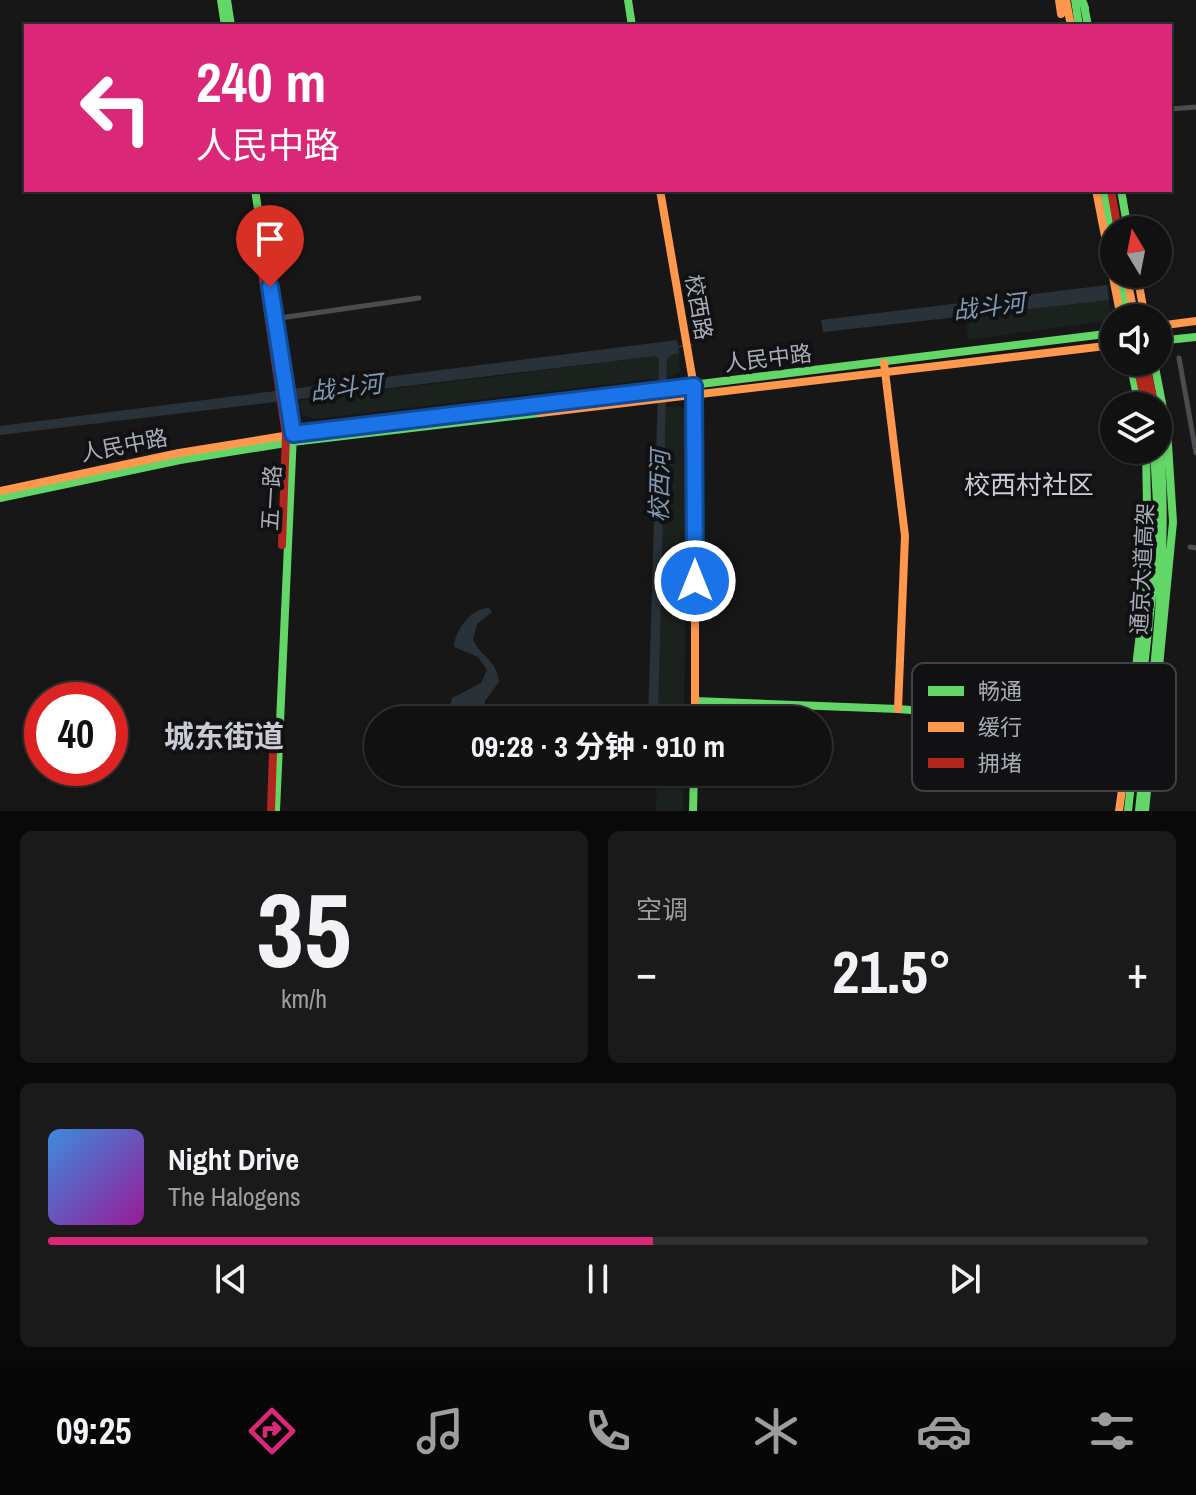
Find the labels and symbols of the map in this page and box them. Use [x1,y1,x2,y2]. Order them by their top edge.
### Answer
pin [236,205,304,287]
north arrow [1100,216,1172,288]
street label: 校西路 [678,272,720,342]
water label: 战斗河 [951,285,1031,326]
street label: 人民中路 [722,338,814,378]
water label: 战斗河 [308,366,388,407]
street label: 人民中路 [78,422,170,468]
water label: 校西河 [642,446,676,522]
street label: 五一路 [254,464,288,532]
district label: 校西村社区 [964,467,1094,502]
street label: 通京大道高架 [1124,502,1160,636]
position arrow [653,539,737,623]
legend [912,663,1176,791]
text: 畅通 [978,676,1022,706]
speed limit sign: 40 [24,682,128,786]
text: 缓行 [978,712,1022,742]
district label: 城东街道 [164,716,284,756]
text: 拥堵 [978,748,1022,778]

